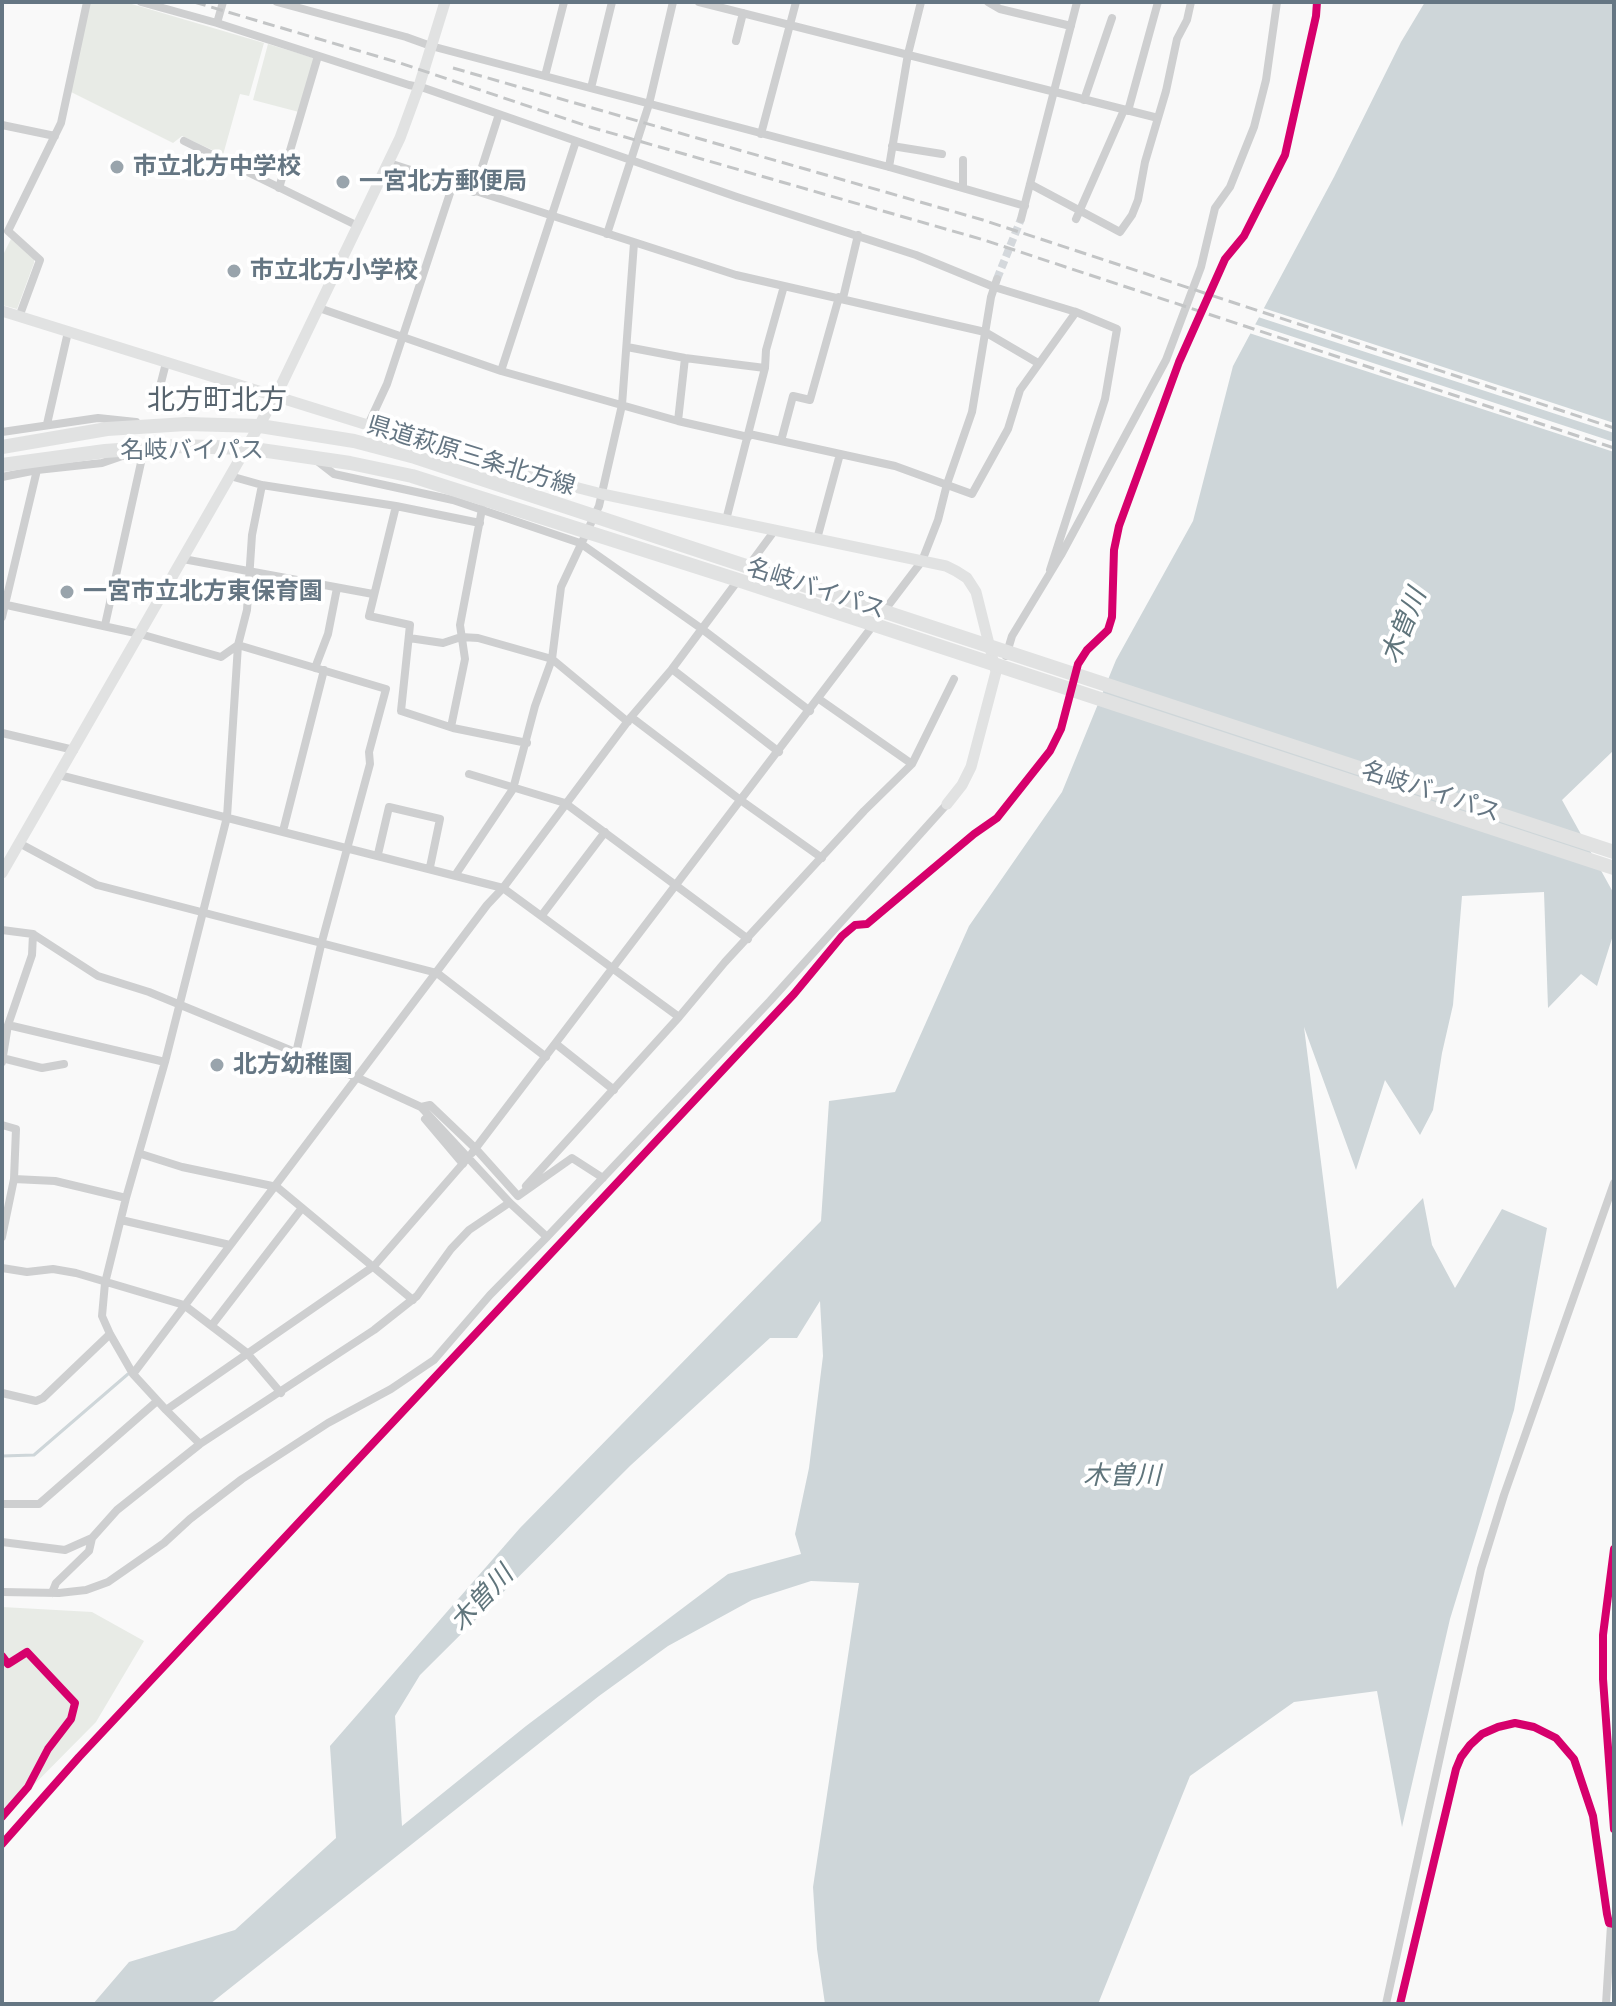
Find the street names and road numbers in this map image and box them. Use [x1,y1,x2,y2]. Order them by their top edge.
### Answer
street label: 県道萩原三条北方線 [364,411,578,501]
street label: 名岐バイパス [120,437,264,465]
street label: 名岐バイパス [743,553,889,625]
street label: 名岐バイパス [1358,756,1504,828]

